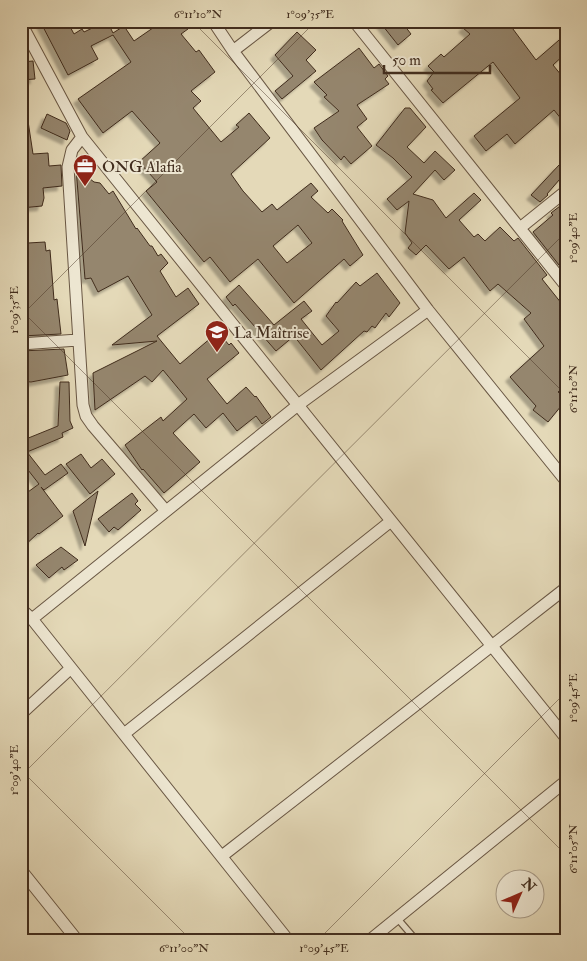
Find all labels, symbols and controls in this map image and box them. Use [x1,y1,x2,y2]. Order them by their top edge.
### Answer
text: 6°11'10"N [174,7,222,22]
text: 1°09'35"E [286,7,334,22]
scale bar [384,42,491,74]
text: 50 m [392,51,421,70]
office icon: ONG Alafia [72,153,98,187]
place label: ONG Alafia [102,157,182,177]
text: 1°09'40"E [566,212,581,263]
text: 1°09'35"E [7,286,22,334]
school or university icon: La Maîtrise [204,319,230,353]
place label: La Maîtrise [234,323,310,343]
text: 6°11'10"N [566,365,581,413]
text: 1°09'45"E [566,673,581,723]
text: 1°09'40"E [7,744,22,795]
text: 6°11'05"N [566,824,581,874]
north arrow [494,868,544,918]
text: N [518,874,540,896]
text: 6°11'00"N [159,941,209,956]
text: 1°09'45"E [299,941,349,956]

